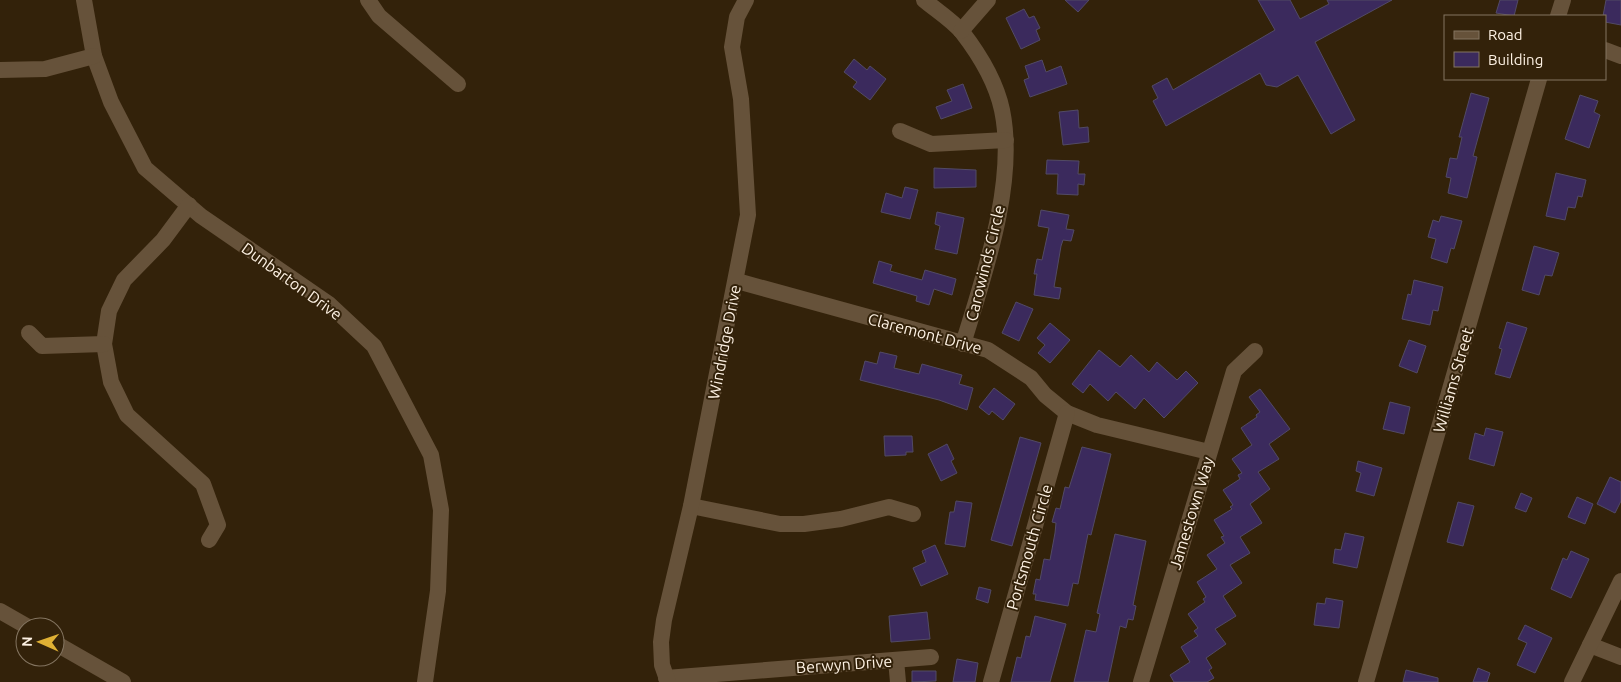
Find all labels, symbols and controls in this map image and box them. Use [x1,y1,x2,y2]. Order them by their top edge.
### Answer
legend [1444,15,1606,80]
text: Road [1488,26,1523,43]
text: Building [1488,51,1543,68]
street label: Carowinds Circle [962,203,1008,323]
street label: Dunbarton Drive [238,239,346,323]
street label: Windridge Drive [704,283,744,401]
street label: Claremont Drive [866,309,984,357]
street label: Williams Street [1429,325,1477,435]
street label: Jamestown Way [1165,454,1217,572]
street label: Portsmouth Circle [1002,482,1056,612]
north arrow [15,617,65,667]
text: N [19,636,35,647]
street label: Berwyn Drive [795,652,893,676]

